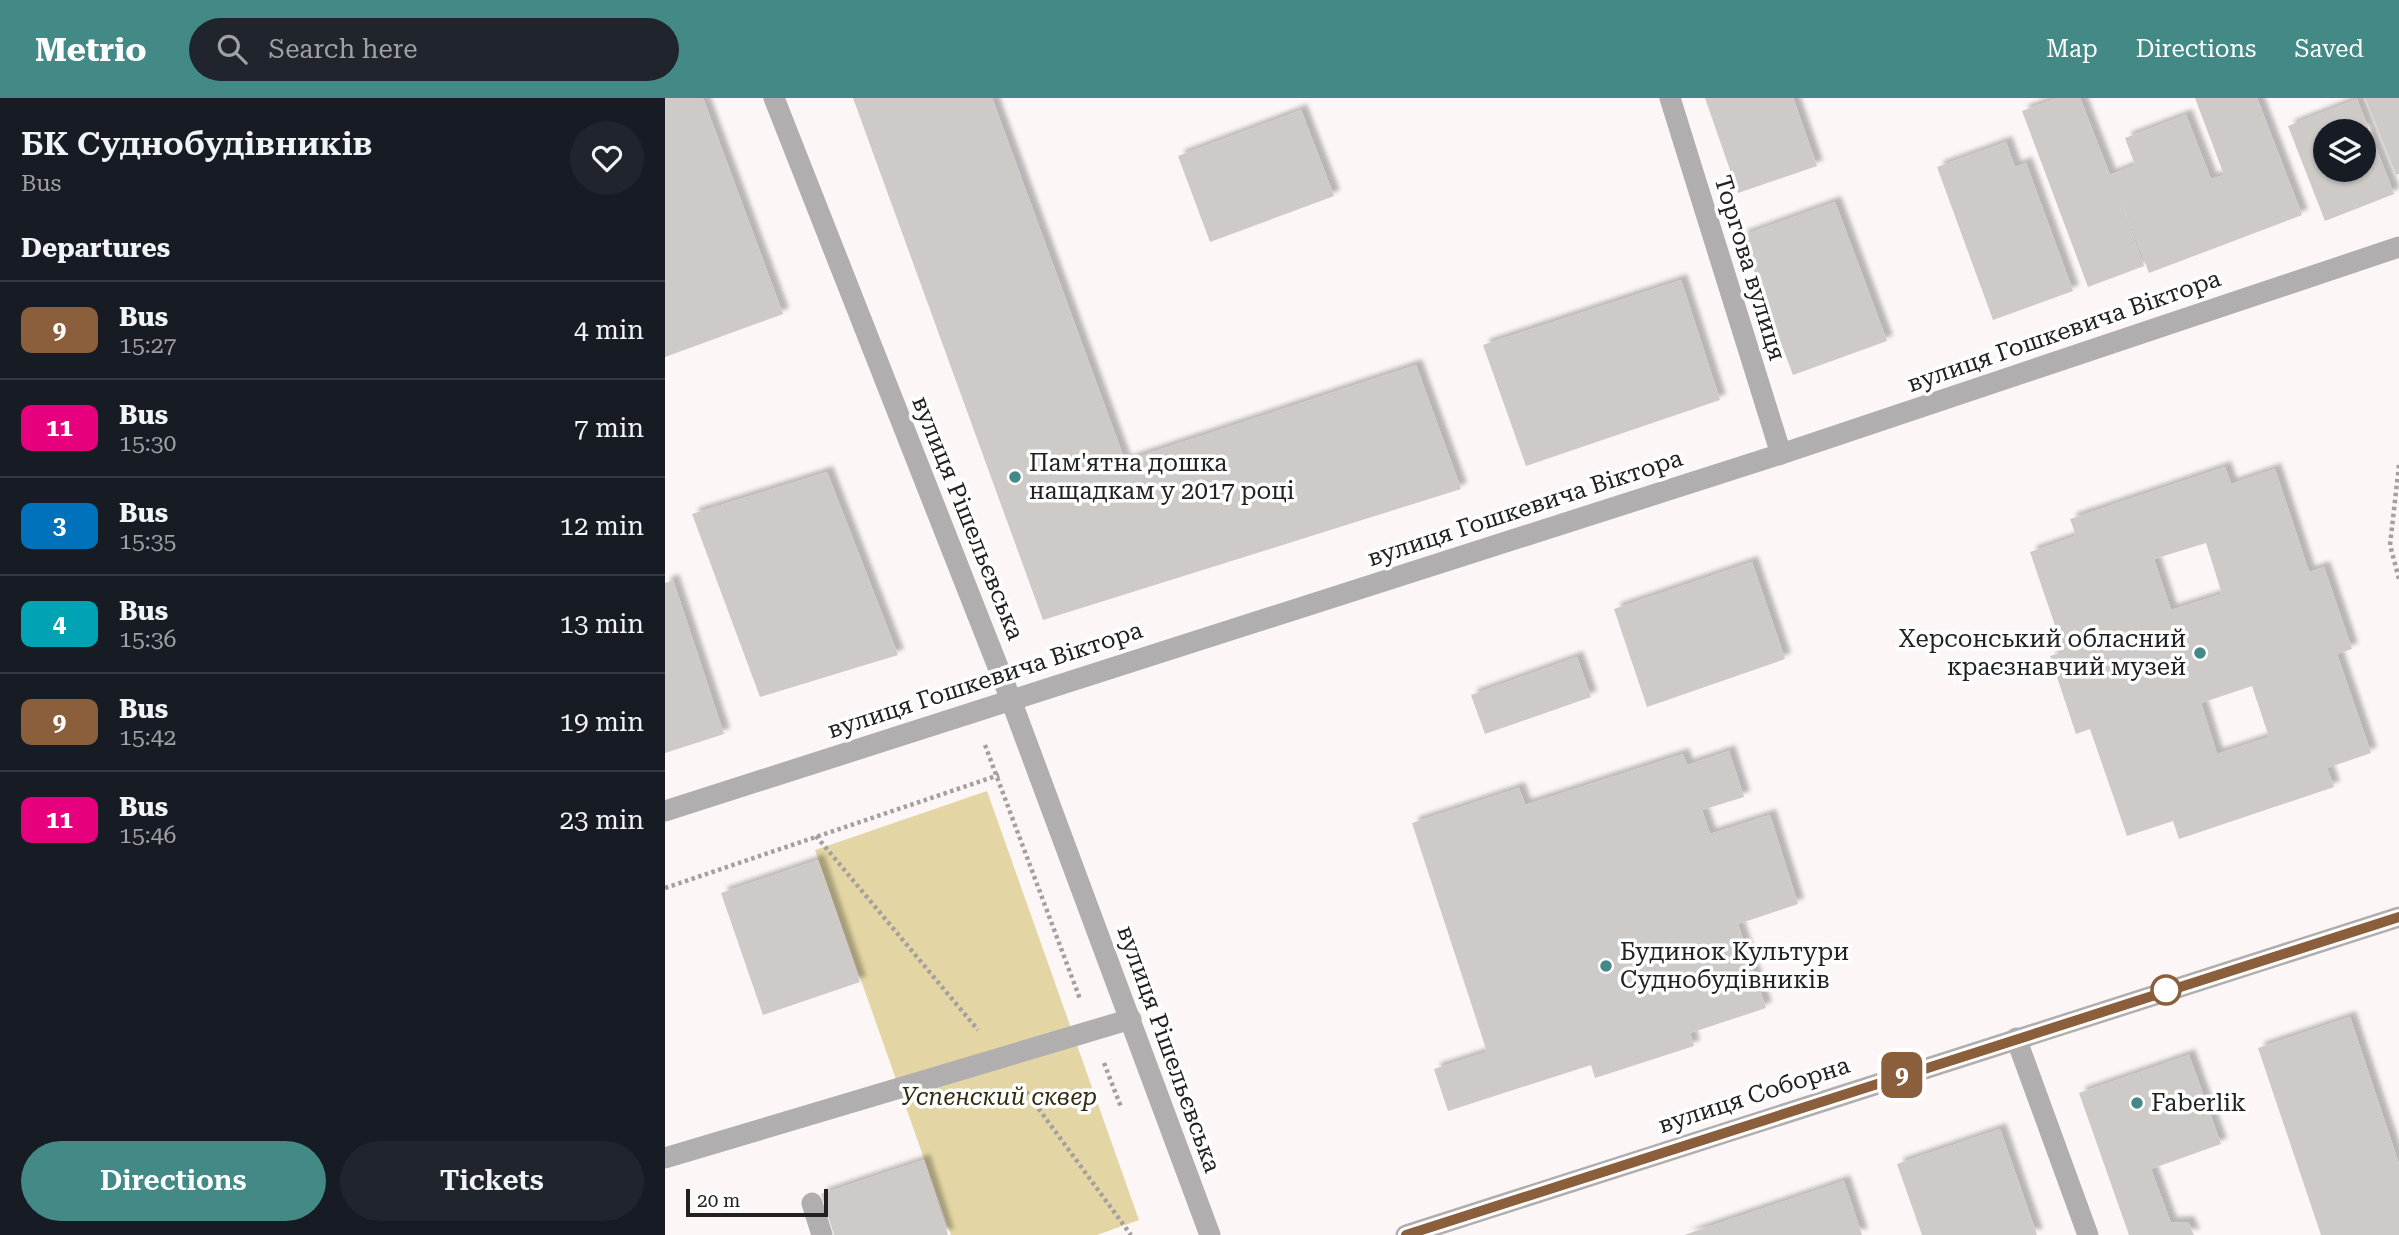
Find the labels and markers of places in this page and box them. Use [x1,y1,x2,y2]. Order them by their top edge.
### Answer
place label: Пам'ятна дошка нащадкам у 2017 році [1029,449,1295,505]
marker: Пам'ятна дошка нащадкам у 2017 році [1007,469,1023,485]
place label: Херсонський обласний краєзнавчий музей [1898,625,2186,681]
marker: Херсонський обласний краєзнавчий музей [2192,645,2208,661]
place label: Будинок Культури Суднобудівників [1620,938,1849,994]
marker: Будинок Культури Суднобудівників [1598,958,1614,974]
unlabelled marker [2151,975,2181,1005]
place label: Faberlik [2151,1089,2246,1117]
marker: Faberlik [2129,1095,2145,1111]

